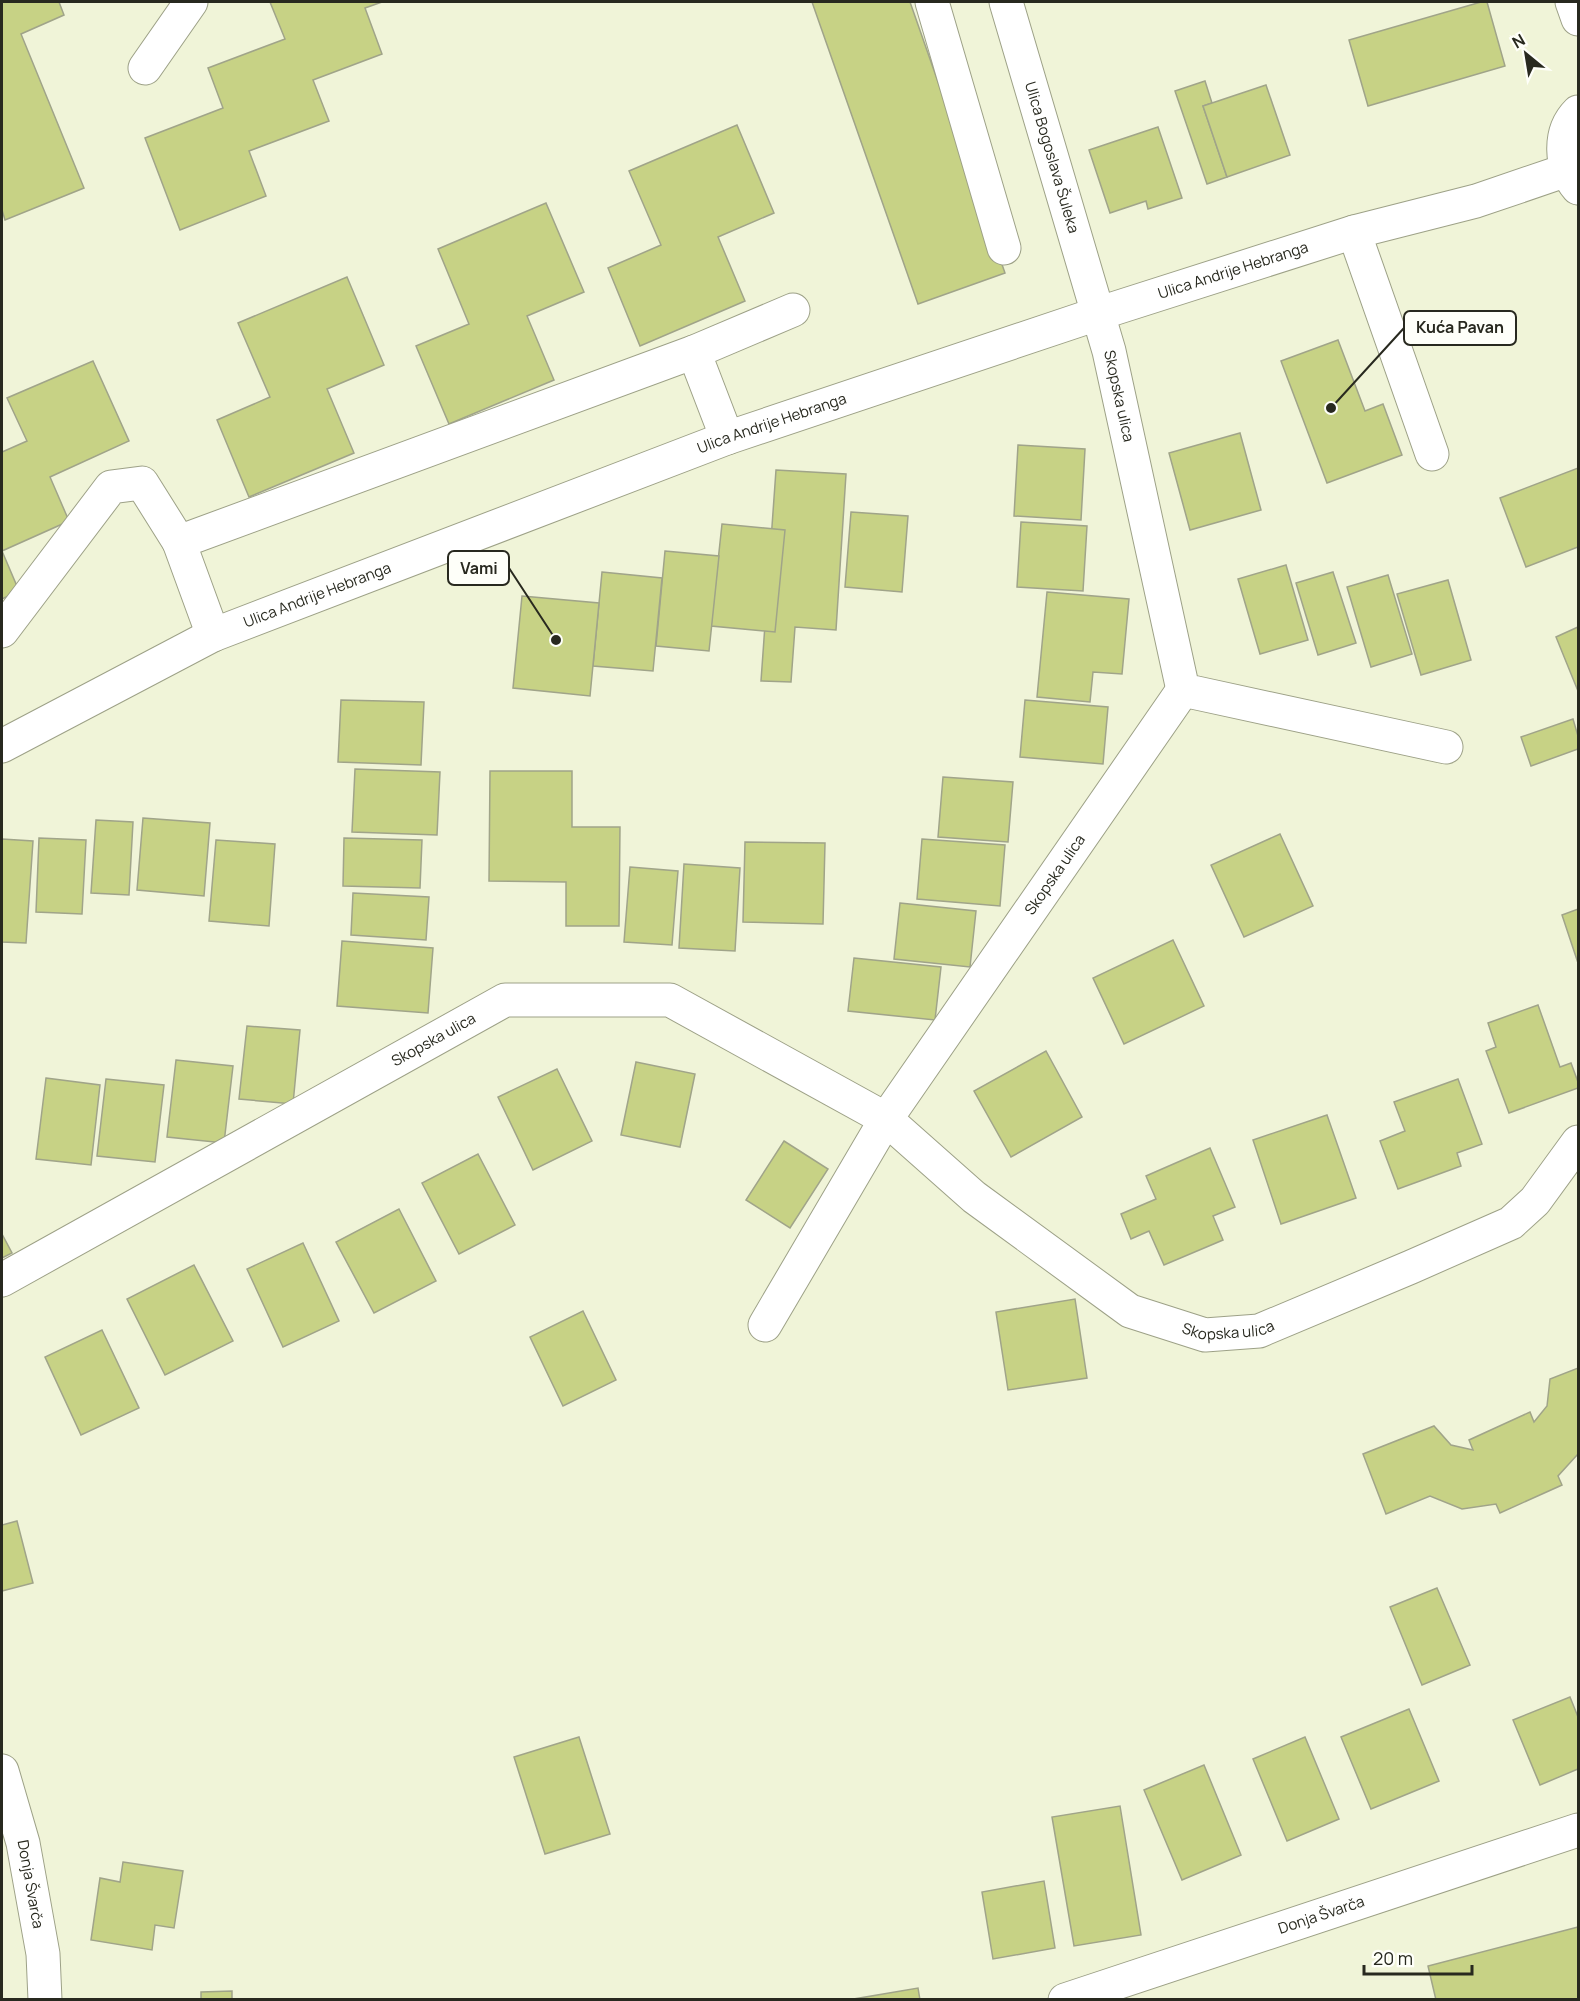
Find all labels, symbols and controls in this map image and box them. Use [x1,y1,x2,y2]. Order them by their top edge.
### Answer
north arrow [1496,24,1556,84]
text: N [1508,29,1529,53]
street label: Ulica Bogoslava Šuleka [1020,79,1085,236]
street label: Ulica Andrije Hebranga [1155,236,1311,304]
callout: Kuća Pavan [1404,311,1516,345]
text: Kuća Pavan [1416,316,1504,338]
street label: Skopska ulica [1099,348,1140,444]
street label: Ulica Andrije Hebranga [694,388,849,458]
callout: Vami [448,551,509,585]
street label: Ulica Andrije Hebranga [240,557,394,632]
text: Vami [460,557,498,579]
street label: Skopska ulica [1019,830,1090,919]
street label: Skopska ulica [387,1007,479,1071]
street label: Skopska ulica [1179,1315,1277,1345]
street label: Donja Švarča [13,1838,49,1930]
street label: Donja Švarča [1275,1891,1367,1939]
scale bar [1364,1938,1472,1976]
text: 20 m [1373,1946,1413,1970]

